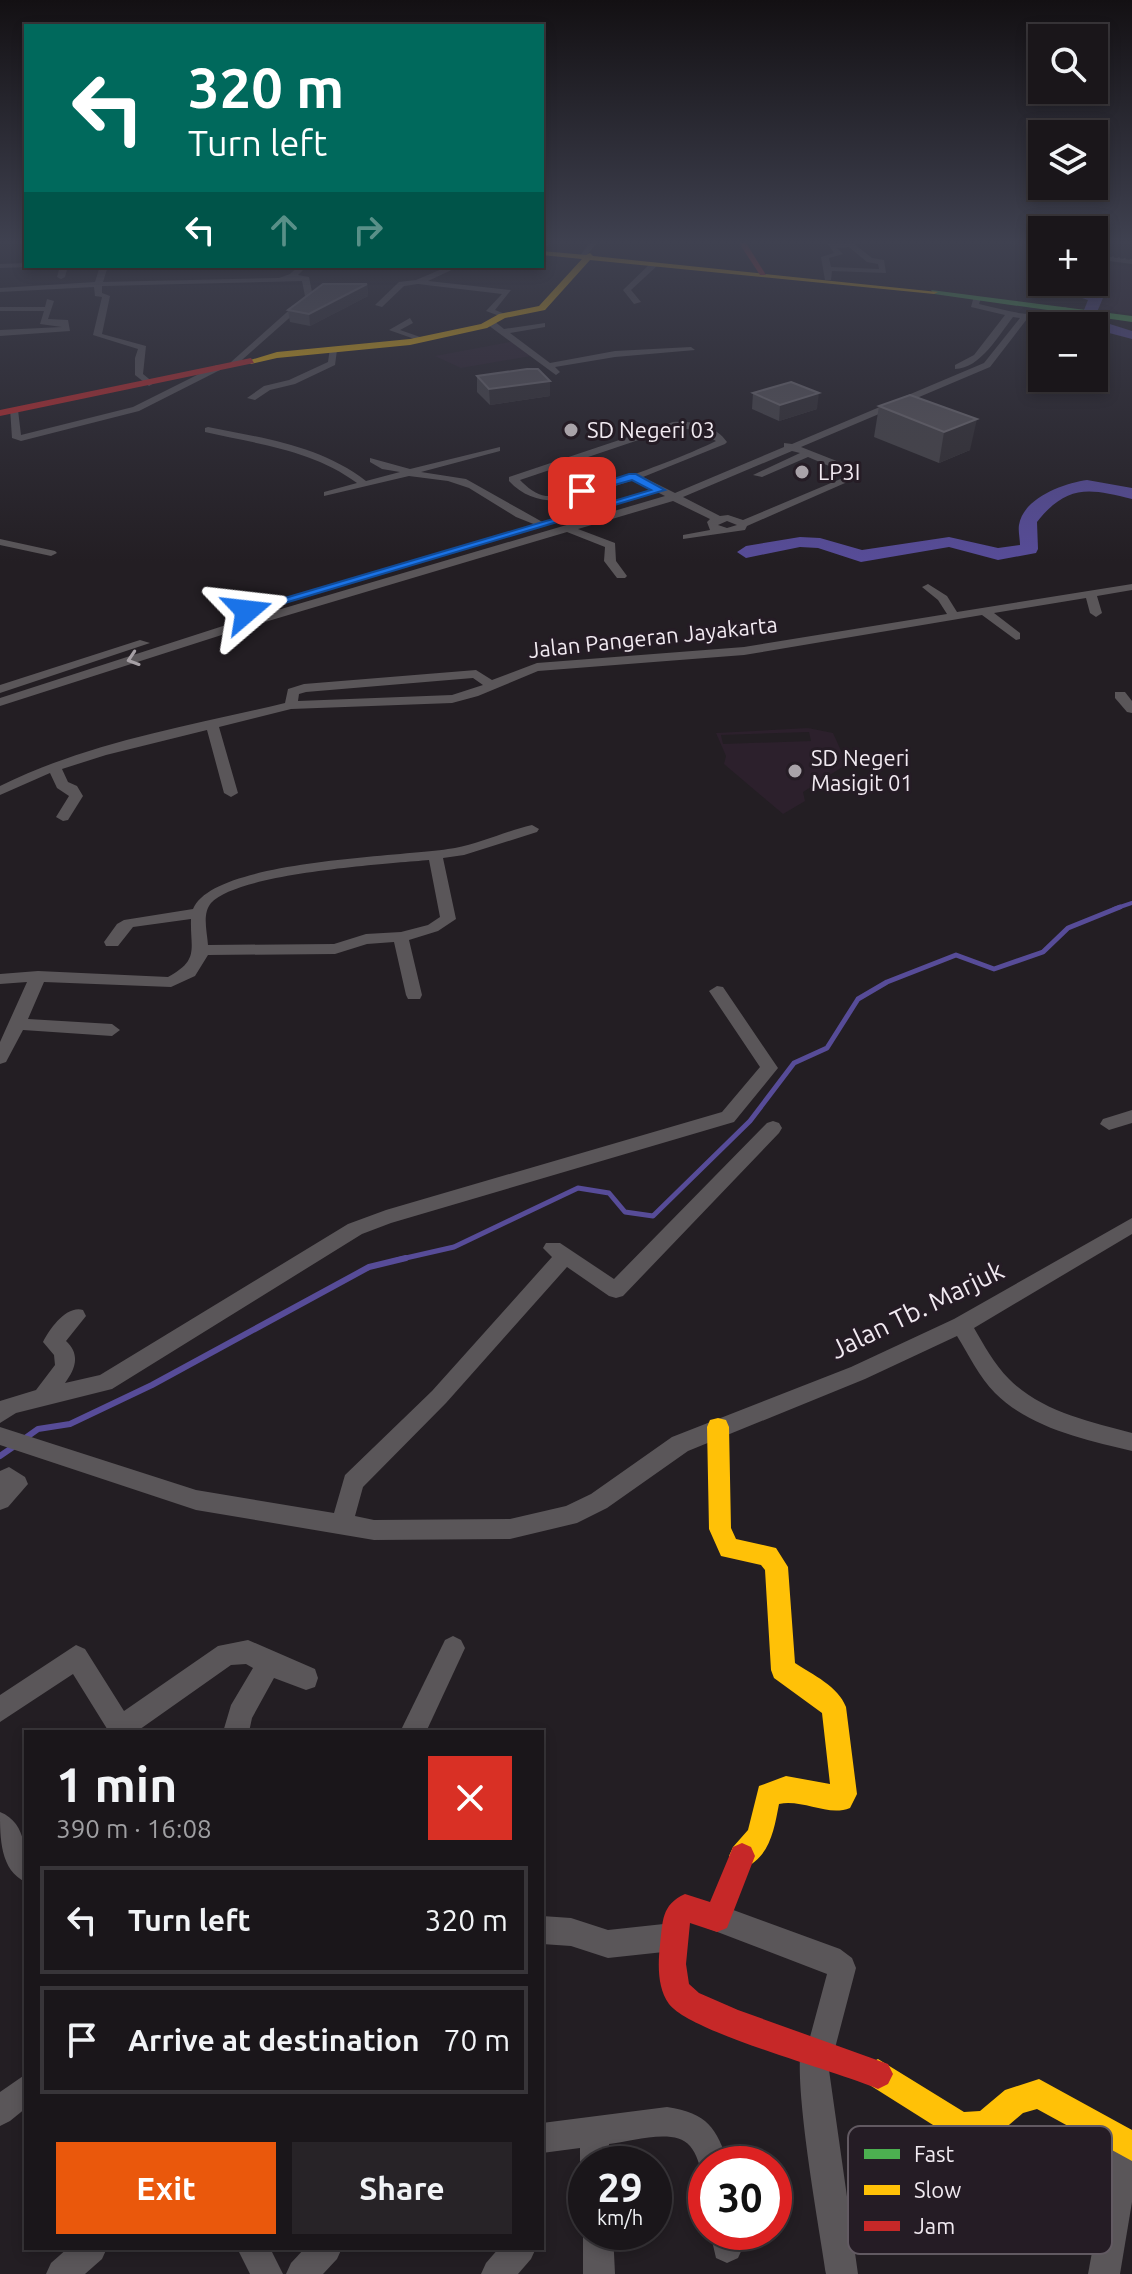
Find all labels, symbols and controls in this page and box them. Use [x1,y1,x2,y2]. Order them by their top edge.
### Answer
map controls [1028,24,1108,392]
button: search [1028,24,1108,104]
icon: left [56,56,160,160]
text: 320 m [188,56,344,119]
button: layers [1028,120,1108,200]
text: Turn left [188,122,327,163]
icon: left [178,208,222,252]
icon: ahead [262,208,306,252]
icon: right [346,208,390,252]
button: + [1028,216,1108,296]
button: − [1028,312,1108,392]
place label: SD Negeri 03 [587,417,715,442]
marker: SD Negeri 03 [562,421,580,439]
pin [548,457,616,525]
place label: LP3I [818,459,860,484]
marker: LP3I [793,463,811,481]
icon: arrive [560,469,604,513]
position arrow [205,569,289,653]
street label: Jalan Pangeran Jayakarta [527,611,779,662]
one-way arrow [127,650,141,666]
place label: SD Negeri Masigit 01 [811,745,913,795]
marker: SD Negeri Masigit 01 [786,762,804,780]
street label: Jalan Tb. Marjuk [825,1255,1008,1364]
button: close [428,1756,512,1840]
text: 1 min [56,1757,177,1811]
text: 390 m · 16:08 [56,1814,212,1843]
icon: left [60,1898,104,1942]
text: Turn left [128,1903,250,1937]
text: 320 m [424,1903,508,1937]
icon: arrive [60,2018,104,2062]
text: Arrive at destination [128,2023,420,2057]
text: 70 m [444,2023,510,2057]
legend [848,2126,1112,2254]
text: Fast [914,2141,955,2166]
button: Exit [56,2142,276,2234]
button: Share [292,2142,512,2234]
speed limit sign: 30 [688,2146,792,2250]
text: 29 [597,2165,643,2210]
text: Slow [914,2177,961,2202]
text: km/h [597,2206,643,2229]
text: Jam [914,2213,955,2238]

